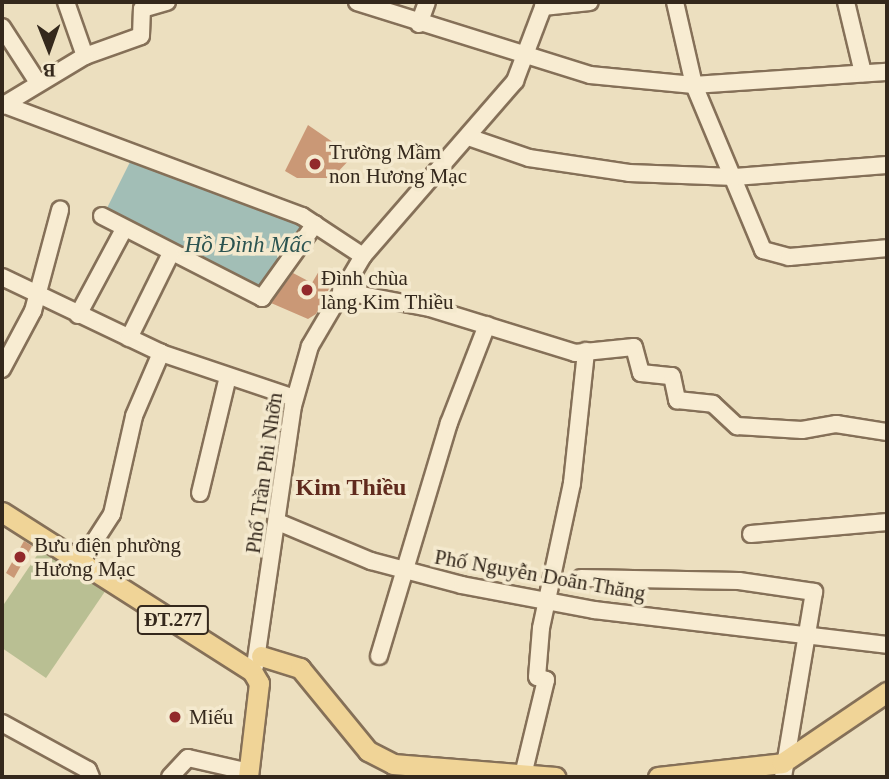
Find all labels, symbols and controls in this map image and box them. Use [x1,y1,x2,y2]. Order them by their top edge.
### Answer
north arrow [14,14,84,84]
text: B [43,60,56,81]
place label: Trường Mầm non Hương Mạc [329,139,467,189]
marker: Trường Mầm non Hương Mạc [307,156,323,172]
water label: Hồ Đình Mấc [185,231,311,259]
place label: Đình chùa làng Kim Thiều [321,265,454,315]
marker: Đình chùa làng Kim Thiều [299,282,315,298]
street label: Phố Trần Phi Nhỡn [240,391,288,555]
district label: Kim Thiều [295,474,407,502]
place label: Bưu điện phường Hương Mạc [34,532,181,582]
street label: Phố Nguyễn Doãn Thăng [432,544,648,606]
marker: Bưu điện phường Hương Mạc [12,549,28,565]
road number: ĐT.277 [136,604,210,636]
place label: Miếu [189,704,233,730]
marker: Miếu [167,709,183,725]

